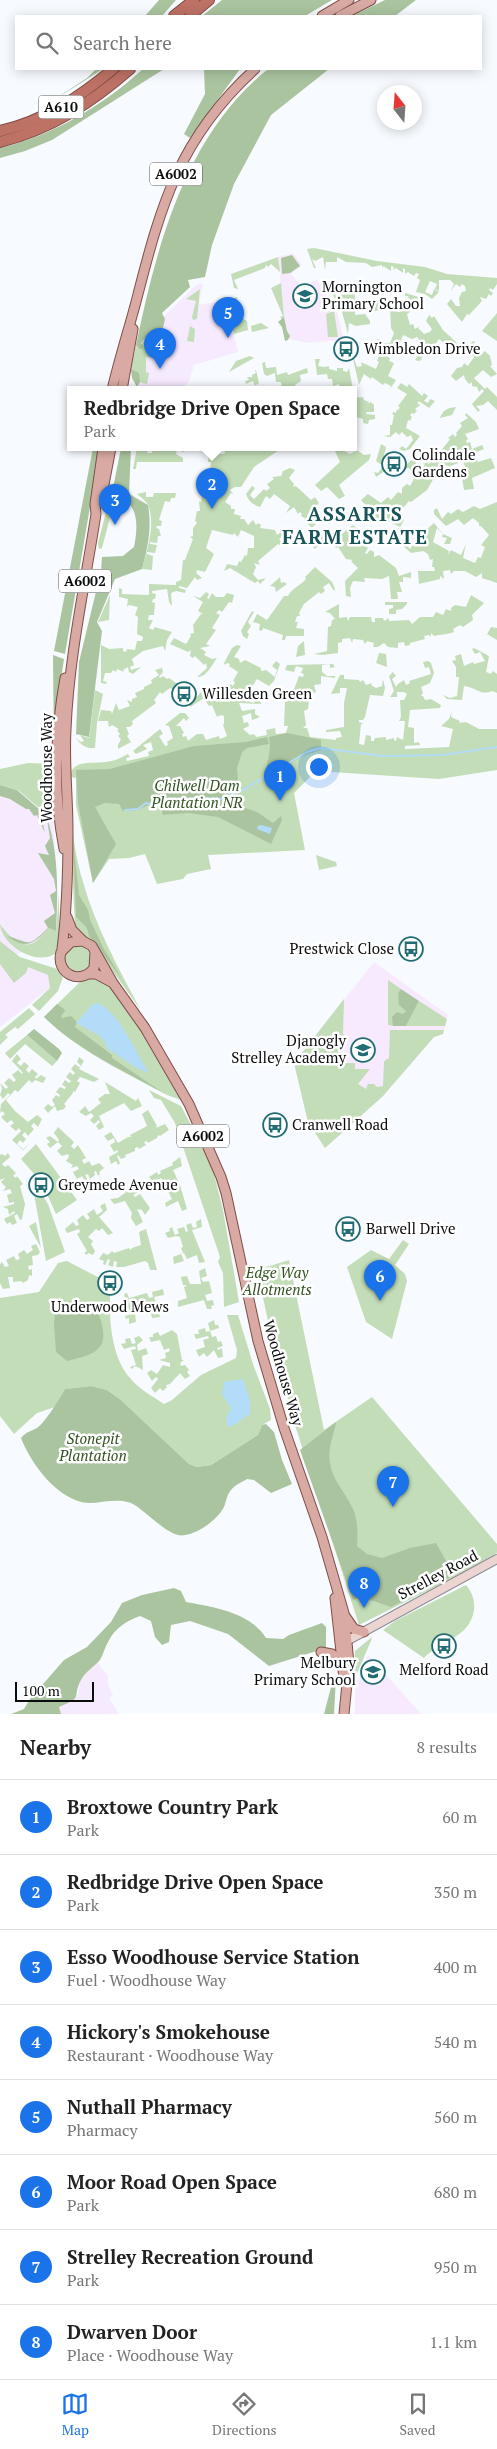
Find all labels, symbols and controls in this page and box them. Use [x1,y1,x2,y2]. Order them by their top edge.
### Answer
search box [15,15,482,70]
icon: search [33,29,61,57]
text: Search here [73,30,172,55]
north arrow [377,85,422,130]
road number: A610 [38,95,84,118]
road number: A6002 [150,162,202,185]
place label: Mornington Primary School [322,276,424,313]
school or university icon: Mornington Primary School [292,283,318,309]
pin: 5 [212,297,244,338]
pin: 4 [144,328,176,369]
bus stop icon: Wimbledon Drive [333,336,359,362]
place label: Wimbledon Drive [364,338,481,358]
popup [67,386,357,451]
text: Redbridge Drive Open Space [84,395,340,420]
text: Park [84,420,116,442]
place label: Colindale Gardens [412,444,476,481]
bus stop icon: Colindale Gardens [381,451,407,477]
pin: 2 [196,468,228,509]
pin: 3 [99,484,131,525]
district label: ASSARTS FARM ESTATE [282,500,428,550]
road number: A6002 [59,570,111,592]
bus stop icon: Willesden Green [171,681,197,707]
place label: Willesden Green [202,683,312,703]
street label: Woodhouse Way [36,713,56,823]
your location [306,754,332,780]
pin: 1 [264,760,296,801]
park label: Chilwell Dam Plantation NR [150,775,243,812]
bus stop icon: Prestwick Close [398,936,424,962]
place label: Prestwick Close [289,938,394,958]
place label: Djanogly Strelley Academy [231,1030,346,1067]
school or university icon: Djanogly Strelley Academy [350,1037,376,1063]
bus stop icon: Cranwell Road [262,1112,288,1138]
place label: Cranwell Road [292,1114,388,1134]
road number: A6002 [177,1124,229,1148]
bus stop icon: Greymede Avenue [28,1172,54,1198]
place label: Greymede Avenue [58,1174,178,1194]
bus stop icon: Barwell Drive [335,1216,361,1242]
place label: Barwell Drive [366,1218,455,1238]
pin: 6 [364,1260,396,1301]
park label: Edge Way Allotments [241,1262,312,1299]
bus stop icon: Underwood Mews [97,1270,123,1296]
place label: Underwood Mews [51,1296,169,1316]
street label: Woodhouse Way [259,1317,309,1429]
park label: Stonepit Plantation [58,1428,127,1465]
pin: 7 [377,1466,409,1507]
street label: Strelley Road [394,1545,481,1604]
pin: 8 [348,1567,380,1608]
bus stop icon: Melford Road [431,1633,457,1659]
place label: Melbury Primary School [254,1652,356,1689]
school or university icon: Melbury Primary School [360,1659,386,1685]
place label: Melford Road [399,1659,489,1679]
scale bar [15,1679,94,1702]
text: 100 m [22,1681,60,1700]
text: Nearby [20,1733,91,1761]
text: 8 results [417,1736,477,1758]
text: Broxtowe Country Park [67,1794,278,1819]
text: 1 [31,1806,41,1828]
text: 60 m [442,1806,477,1828]
text: Park [67,1819,99,1841]
text: Redbridge Drive Open Space [67,1869,324,1894]
text: 2 [31,1881,41,1903]
text: 350 m [434,1881,477,1903]
text: Park [67,1894,99,1916]
text: Esso Woodhouse Service Station [67,1944,360,1969]
text: 3 [31,1956,41,1978]
text: 400 m [434,1956,477,1978]
text: Fuel · Woodhouse Way [67,1969,226,1991]
text: Hickory's Smokehouse [67,2019,270,2044]
text: 4 [31,2031,41,2053]
text: 540 m [434,2031,477,2053]
text: Restaurant · Woodhouse Way [67,2044,273,2066]
text: Nuthall Pharmacy [67,2094,232,2119]
text: 5 [31,2106,41,2128]
text: 560 m [434,2106,477,2128]
text: Pharmacy [67,2119,138,2141]
text: Moor Road Open Space [67,2169,277,2194]
text: 6 [31,2181,41,2203]
text: 680 m [434,2181,477,2203]
text: Park [67,2194,99,2216]
text: Strelley Recreation Ground [67,2244,313,2269]
text: 7 [31,2256,41,2278]
text: 950 m [434,2256,477,2278]
text: Park [67,2269,99,2291]
text: Dwarven Door [67,2319,197,2344]
text: 8 [31,2331,41,2353]
text: 1.1 km [430,2331,477,2353]
text: Place · Woodhouse Way [67,2344,233,2366]
tab: Map [61,2390,89,2439]
tab: Directions [212,2390,277,2439]
tab: Saved [399,2390,436,2439]

